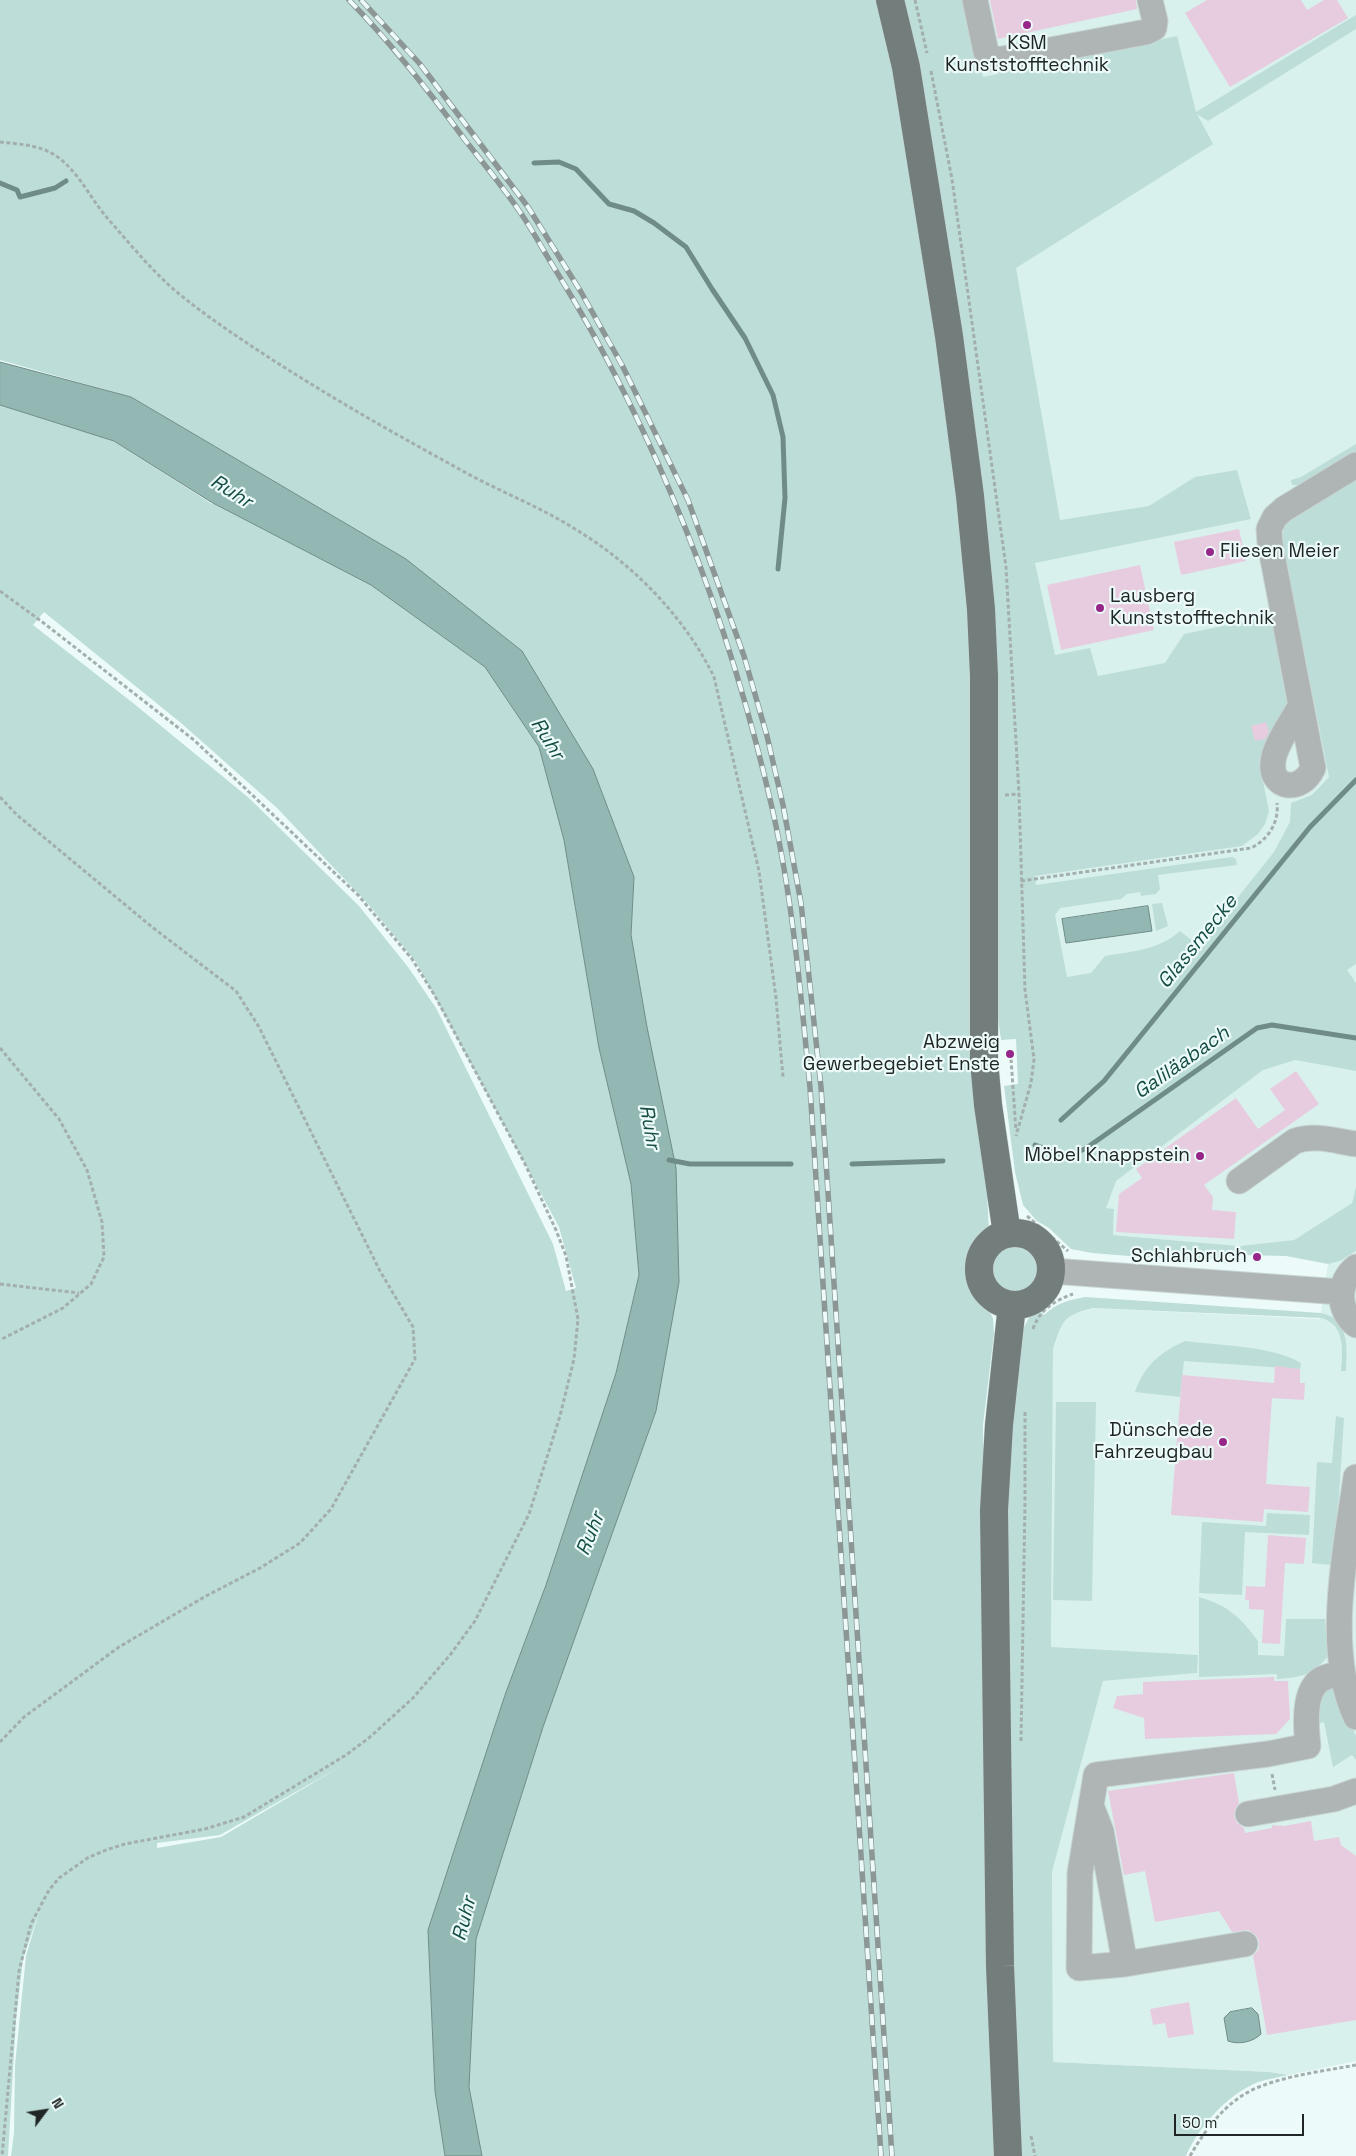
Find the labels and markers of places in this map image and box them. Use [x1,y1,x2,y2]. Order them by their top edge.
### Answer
marker: KSM Kunststofftechnik [1021,19,1033,31]
place label: KSM Kunststofftechnik [945,33,1109,77]
place label: Fliesen Meier [1220,541,1339,563]
marker: Fliesen Meier [1204,546,1216,558]
place label: Lausberg Kunststofftechnik [1110,586,1274,630]
marker: Lausberg Kunststofftechnik [1094,602,1106,614]
place label: Abzweig Gewerbegebiet Enste [803,1032,1000,1076]
marker: Abzweig Gewerbegebiet Enste [1004,1048,1016,1060]
place label: Möbel Knappstein [1024,1145,1190,1167]
marker: Möbel Knappstein [1194,1150,1206,1162]
place label: Schlahbruch [1131,1246,1247,1268]
marker: Schlahbruch [1251,1251,1263,1263]
place label: Dünschede Fahrzeugbau [1094,1420,1213,1464]
marker: Dünschede Fahrzeugbau [1217,1436,1229,1448]

